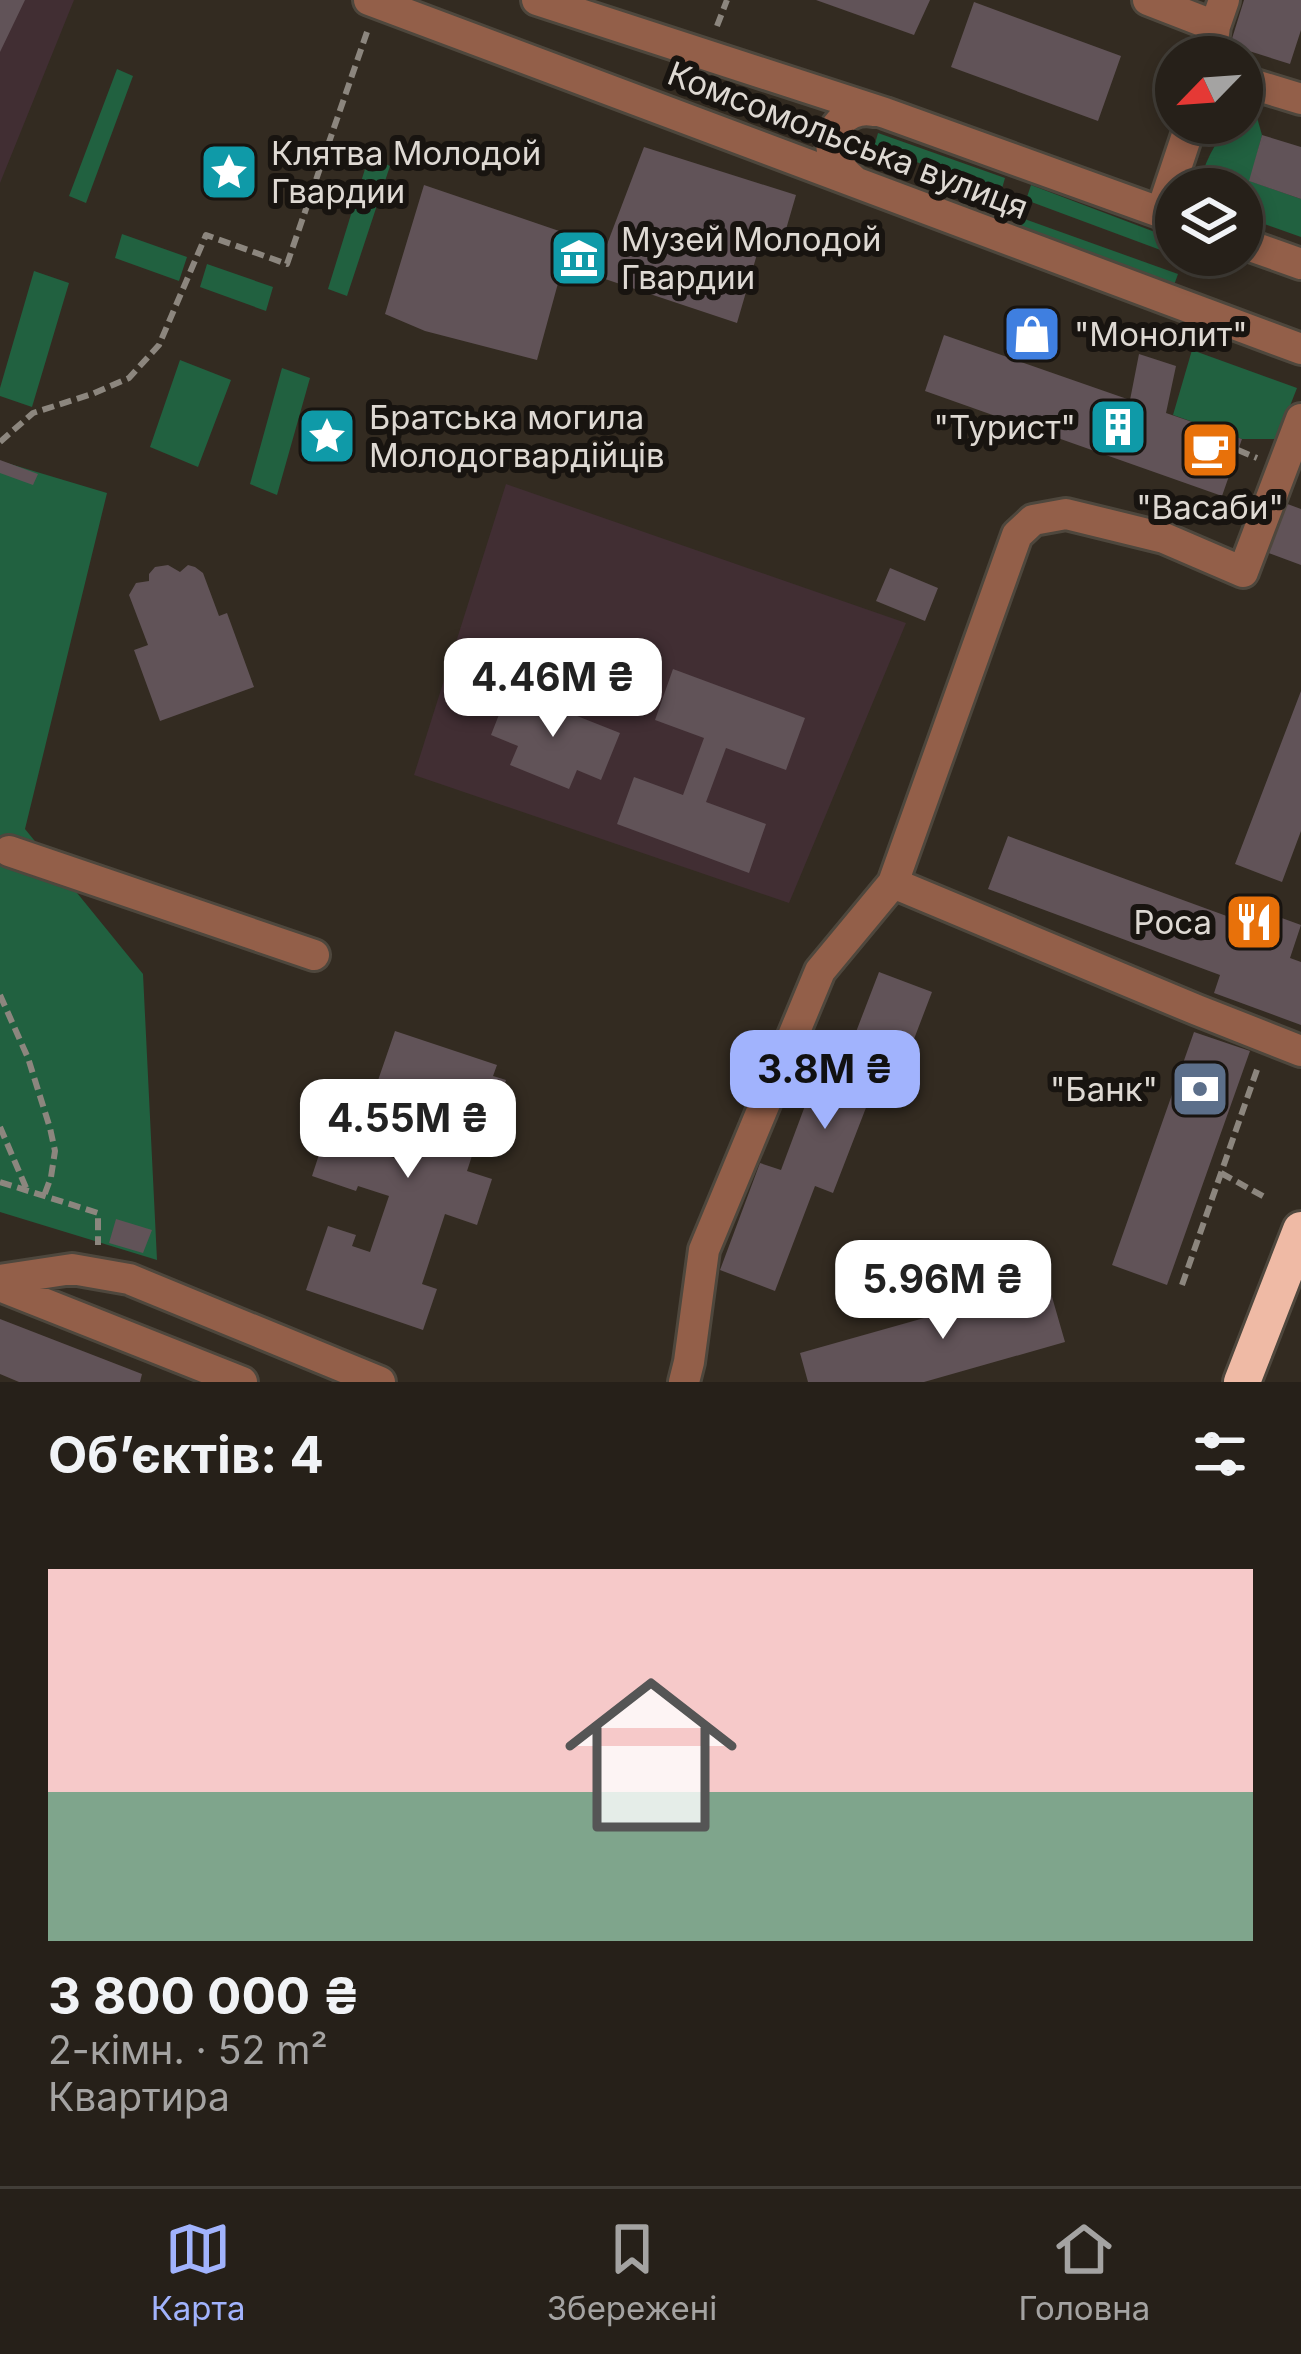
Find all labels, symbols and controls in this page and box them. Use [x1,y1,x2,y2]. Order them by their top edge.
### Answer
north arrow [1155,36,1263,144]
map controls [1155,36,1263,276]
street label: Комсомольська вулиця [662,53,1034,227]
place label: Клятва Молодой Гвардии [271,133,541,211]
place icon: Клятва Молодой Гвардии [198,141,260,203]
button: layers [1155,168,1263,276]
place label: Музей Молодой Гвардии [621,219,882,297]
museum icon: Музей Молодой Гвардии [548,227,610,289]
shop icon: "Монолит" [1001,303,1063,365]
place label: "Монолит" [1074,314,1248,354]
building icon: "Турист" [1087,396,1149,458]
place label: Братська могила Молодогвардійців [369,397,665,475]
place icon: Братська могила Молодогвардійців [296,405,358,467]
place label: "Турист" [934,407,1076,447]
cafe icon: "Васаби" [1179,419,1241,481]
place label: "Васаби" [1136,487,1284,527]
pin: 4.46M ₴ [442,638,664,740]
text: 4.46M ₴ [471,653,635,700]
restaurant icon: Роса [1223,891,1285,953]
place label: Роса [1134,902,1212,942]
pin: 3.8M ₴ [727,1030,923,1132]
text: 3.8M ₴ [757,1045,893,1092]
bank icon: "Банк" [1169,1058,1231,1120]
place label: "Банк" [1050,1069,1158,1109]
pin: 4.55M ₴ [297,1079,519,1181]
text: 4.55M ₴ [327,1094,489,1141]
pin: 5.96M ₴ [832,1240,1054,1342]
text: 5.96M ₴ [862,1255,1024,1302]
icon: filters [1187,1421,1253,1487]
text: Об’єктів: 4 [48,1424,324,1485]
icon: home [543,1647,759,1863]
text: 3 800 000 ₴ [48,1965,360,2026]
text: 2-кімн. · 52 m² [48,2026,328,2073]
text: Квартира [48,2073,230,2120]
tab: Карта [151,2216,245,2328]
tab: Збережені [547,2216,717,2328]
tab: Головна [1019,2216,1150,2328]

